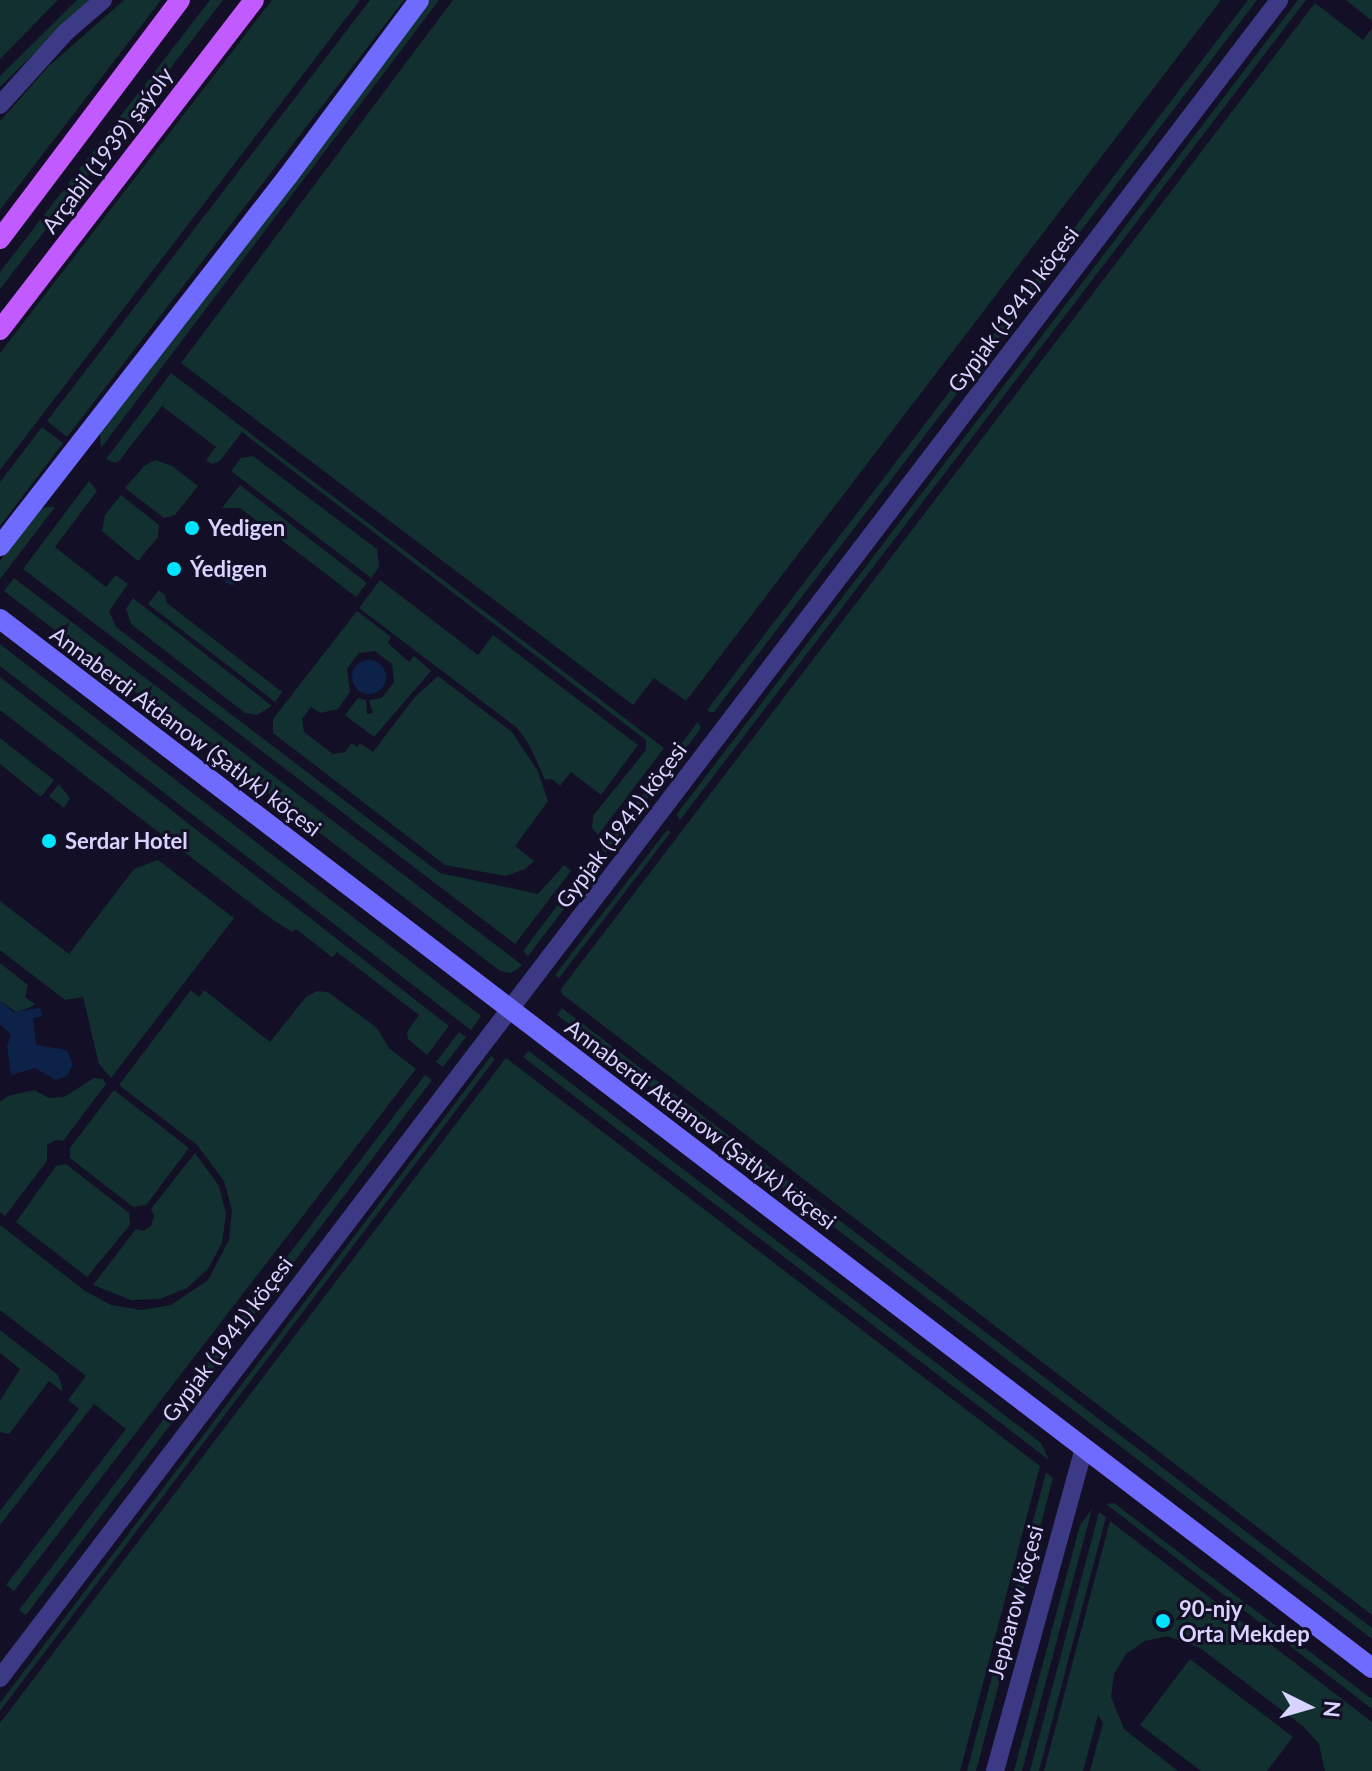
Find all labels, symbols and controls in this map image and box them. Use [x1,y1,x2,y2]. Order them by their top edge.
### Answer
street label: Arçabil (1939) şaýoly [36,62,178,238]
street label: Gypjak (1941) köçesi [942,221,1084,397]
place label: Yedigen [208,515,285,541]
marker: Yedigen [183,519,201,537]
place label: Ýedigen [190,556,267,582]
marker: Ýedigen [165,560,183,578]
street label: Annaberdi Atdanow (Şatlyk) köçesi [45,620,327,842]
street label: Gypjak (1941) köçesi [550,737,692,913]
place label: Serdar Hotel [65,828,188,854]
marker: Serdar Hotel [40,832,58,850]
street label: Annaberdi Atdanow (Şatlyk) köçesi [560,1013,842,1235]
street label: Gypjak (1941) köçesi [156,1251,298,1427]
street label: Jepbarow köçesi [982,1522,1048,1682]
place label: 90-njy Orta Mekdep [1179,1595,1310,1646]
marker: 90-njy Orta Mekdep [1154,1612,1172,1630]
north arrow [1268,1667,1348,1747]
text: N [1318,1700,1347,1719]

